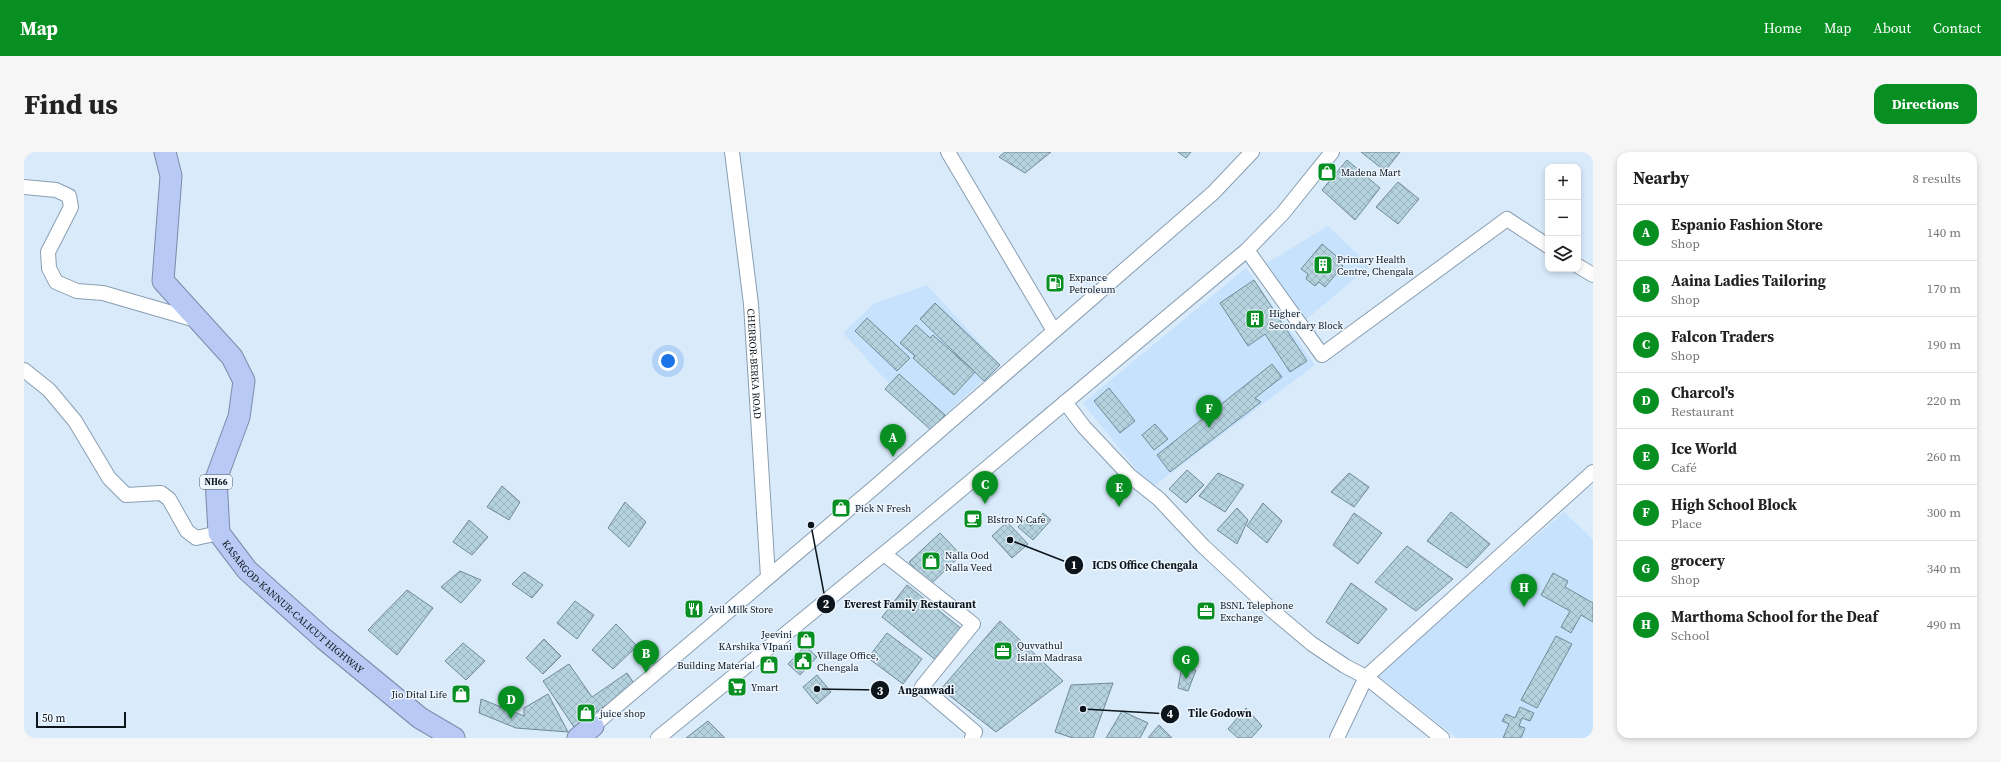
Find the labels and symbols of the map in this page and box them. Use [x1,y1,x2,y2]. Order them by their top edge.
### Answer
shop icon: Madena Mart [1316,161,1338,183]
place label: Madena Mart [1341,166,1401,179]
place label: Primary Health Centre, Chengala [1337,253,1414,278]
building icon: Primary Health Centre, Chengala [1312,254,1334,276]
place label: Expance Petroleum [1069,271,1115,296]
fuel station icon: Expance Petroleum [1044,272,1066,294]
place label: Higher Secondary Block [1269,307,1343,332]
street label: CHERROR-BERKA ROAD [744,308,764,419]
building icon: Higher Secondary Block [1244,308,1266,330]
your location [658,351,678,371]
pin: F [1196,395,1222,428]
pin: A [880,424,906,457]
pin: C [972,471,998,504]
pin: E [1106,474,1132,507]
road number: NH66 [200,475,232,489]
shop icon: Pick N Fresh [830,497,852,519]
place label: Pick N Fresh [855,502,911,515]
cafe icon: BIstro N Cafe [962,508,984,530]
place label: BIstro N Cafe [987,513,1046,526]
street label: KASARGOD-KANNUR-CALICUT HIGHWAY [219,537,367,677]
place label: Nalla Ood Nalla Veed [945,549,993,574]
shop icon: Nalla Ood Nalla Veed [920,550,942,572]
callout: ICDS Office Chengala [1064,553,1206,576]
text: 1 [1071,557,1077,573]
text: ICDS Office Chengala [1092,558,1198,573]
pin: H [1511,574,1537,607]
callout: Everest Family Restaurant [816,592,984,615]
text: 2 [823,596,830,612]
text: Everest Family Restaurant [844,597,977,612]
restaurant icon: Avil Milk Store [683,598,705,620]
place label: BSNL Telephone Exchange [1220,599,1293,624]
office icon: BSNL Telephone Exchange [1195,600,1217,622]
place label: Avil Milk Store [708,603,773,616]
place label: Jeevini KArshika VIpani [719,628,792,653]
shop icon: Jeevini KArshika VIpani [795,629,817,651]
place label: Quvvathul Islam Madrasa [1017,639,1083,664]
pin: B [633,640,659,673]
office icon: Quvvathul Islam Madrasa [992,640,1014,662]
pin: G [1173,646,1199,679]
place label: Village Office, Chengala [817,649,879,674]
public building icon: Village Office, Chengala [792,650,814,672]
shop icon: Building Material [758,654,780,676]
place label: Building Material [677,659,755,672]
supermarket icon: Ymart [726,676,748,698]
callout: Anganwadi [870,679,963,702]
place label: Ymart [751,681,779,694]
shop icon: Jio Dital Life [450,683,472,705]
text: 3 [877,683,884,699]
text: Anganwadi [898,683,955,698]
pin: D [498,686,524,719]
place label: Jio Dital Life [390,688,447,701]
shop icon: juice shop [575,702,597,724]
callout: Tile Godown [1160,702,1260,725]
text: 4 [1167,706,1174,722]
text: Tile Godown [1188,706,1252,721]
place label: juice shop [599,707,646,720]
scale bar [36,710,126,729]

